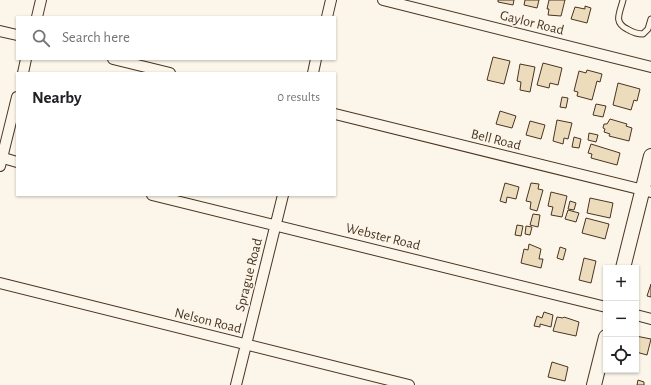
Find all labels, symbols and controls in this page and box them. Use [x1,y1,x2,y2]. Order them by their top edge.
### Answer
street label: Gaylor Road [499,8,565,38]
search box [16,16,336,60]
icon: search [30,27,52,49]
text: Search here [62,30,130,45]
text: Nearby [32,89,82,106]
text: 0 results [277,91,320,104]
street label: Bell Road [470,127,522,153]
street label: Webster Road [344,221,422,253]
street label: Sprague Road [233,237,265,313]
map controls [603,265,639,373]
button: + [603,265,639,301]
button: − [603,301,639,337]
street label: Nelson Road [173,306,243,336]
button: locate [603,337,639,373]

